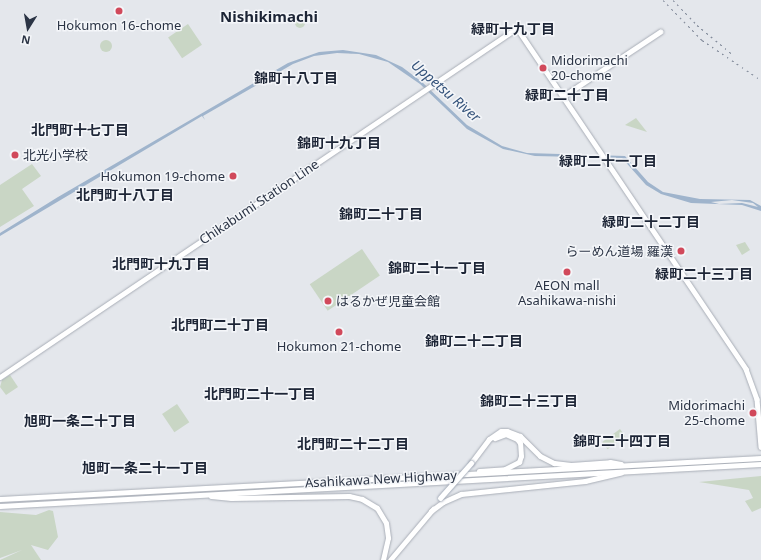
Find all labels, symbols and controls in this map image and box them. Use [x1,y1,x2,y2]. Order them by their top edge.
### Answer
marker: Hokumon 16-chome [114,6,124,16]
north arrow [8,8,48,48]
district label: Nishikimachi [220,8,318,26]
place label: Hokumon 16-chome [57,17,181,33]
district label: 緑町十九丁目 [471,21,555,37]
text: N [20,32,31,48]
place label: Midorimachi 20-chome [551,53,628,84]
water label: Uppetsu River [408,56,484,126]
marker: Midorimachi 20-chome [538,63,548,73]
district label: 錦町十八丁目 [254,70,338,86]
district label: 緑町二十丁目 [525,87,609,103]
district label: 北門町十七丁目 [31,122,129,138]
district label: 錦町十九丁目 [297,135,381,151]
place label: 北光小学校 [23,147,88,163]
marker: 北光小学校 [10,150,20,160]
district label: 緑町二十一丁目 [559,153,657,169]
street label: Chikabumi Station Line [196,156,322,248]
place label: Hokumon 19-chome [100,168,225,184]
marker: Hokumon 19-chome [228,171,238,181]
district label: 北門町十八丁目 [76,187,174,203]
district label: 錦町二十丁目 [339,206,423,222]
district label: 緑町二十二丁目 [602,214,700,230]
place label: らーめん道場 羅漢 [566,243,673,259]
marker: らーめん道場 羅漢 [676,246,686,256]
district label: 北門町十九丁目 [112,256,210,272]
district label: 錦町二十一丁目 [388,260,486,276]
district label: 緑町二十三丁目 [655,266,753,282]
marker: AEON mall Asahikawa-nishi [562,267,572,277]
place label: AEON mall Asahikawa-nishi [518,278,616,309]
place label: はるかぜ児童会館 [336,293,440,309]
marker: はるかぜ児童会館 [323,296,333,306]
district label: 北門町二十丁目 [171,317,269,333]
marker: Hokumon 21-chome [334,327,344,337]
district label: 錦町二十二丁目 [425,333,523,349]
place label: Hokumon 21-chome [277,338,401,354]
district label: 北門町二十一丁目 [204,386,316,402]
district label: 錦町二十三丁目 [480,393,578,409]
place label: Midorimachi 25-chome [668,398,745,429]
marker: Midorimachi 25-chome [748,408,758,418]
district label: 旭町一条二十丁目 [24,413,136,429]
district label: 錦町二十四丁目 [573,433,671,449]
district label: 北門町二十二丁目 [297,436,409,452]
district label: 旭町一条二十一丁目 [82,460,208,476]
street label: Asahikawa New Highway [305,467,457,491]

